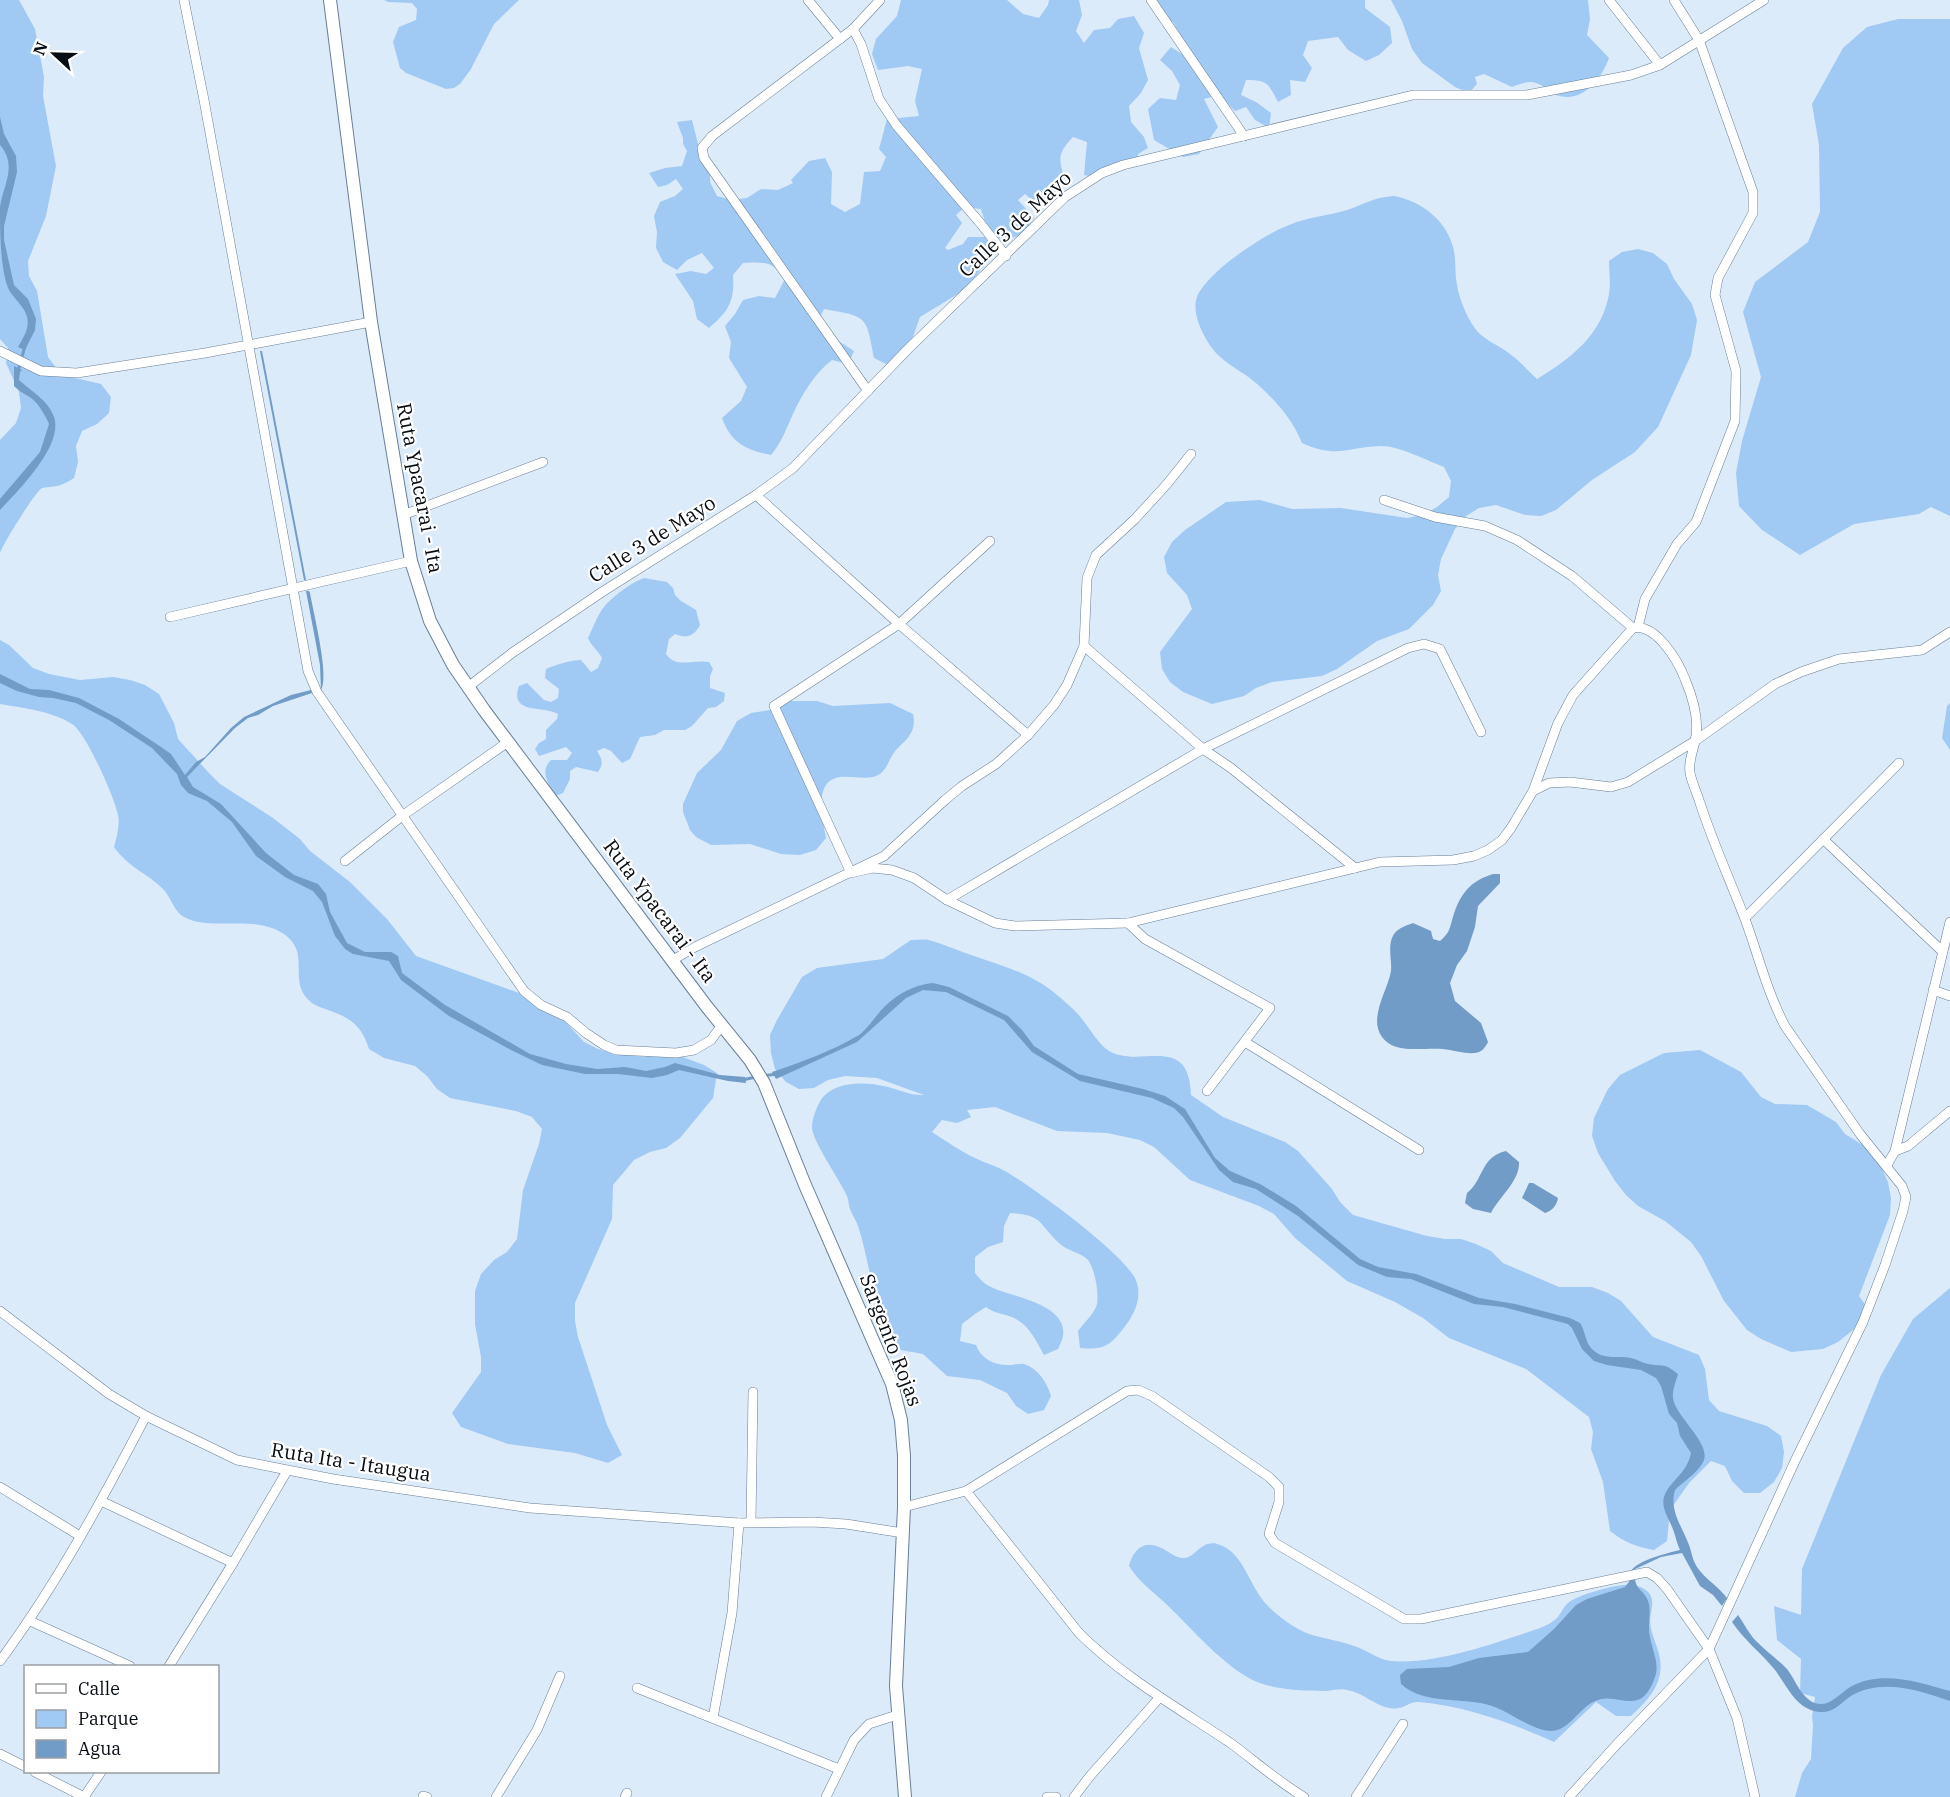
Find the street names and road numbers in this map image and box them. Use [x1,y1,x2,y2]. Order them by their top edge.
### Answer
street label: Calle 3 de Mayo [952,164,1077,283]
street label: Ruta Ypacarai - Ita [391,400,450,575]
street label: Calle 3 de Mayo [583,489,720,588]
street label: Ruta Ypacarai - Ita [598,834,723,988]
street label: Sargento Rojas [854,1270,929,1410]
street label: Ruta Ita - Itaugua [269,1436,433,1488]

